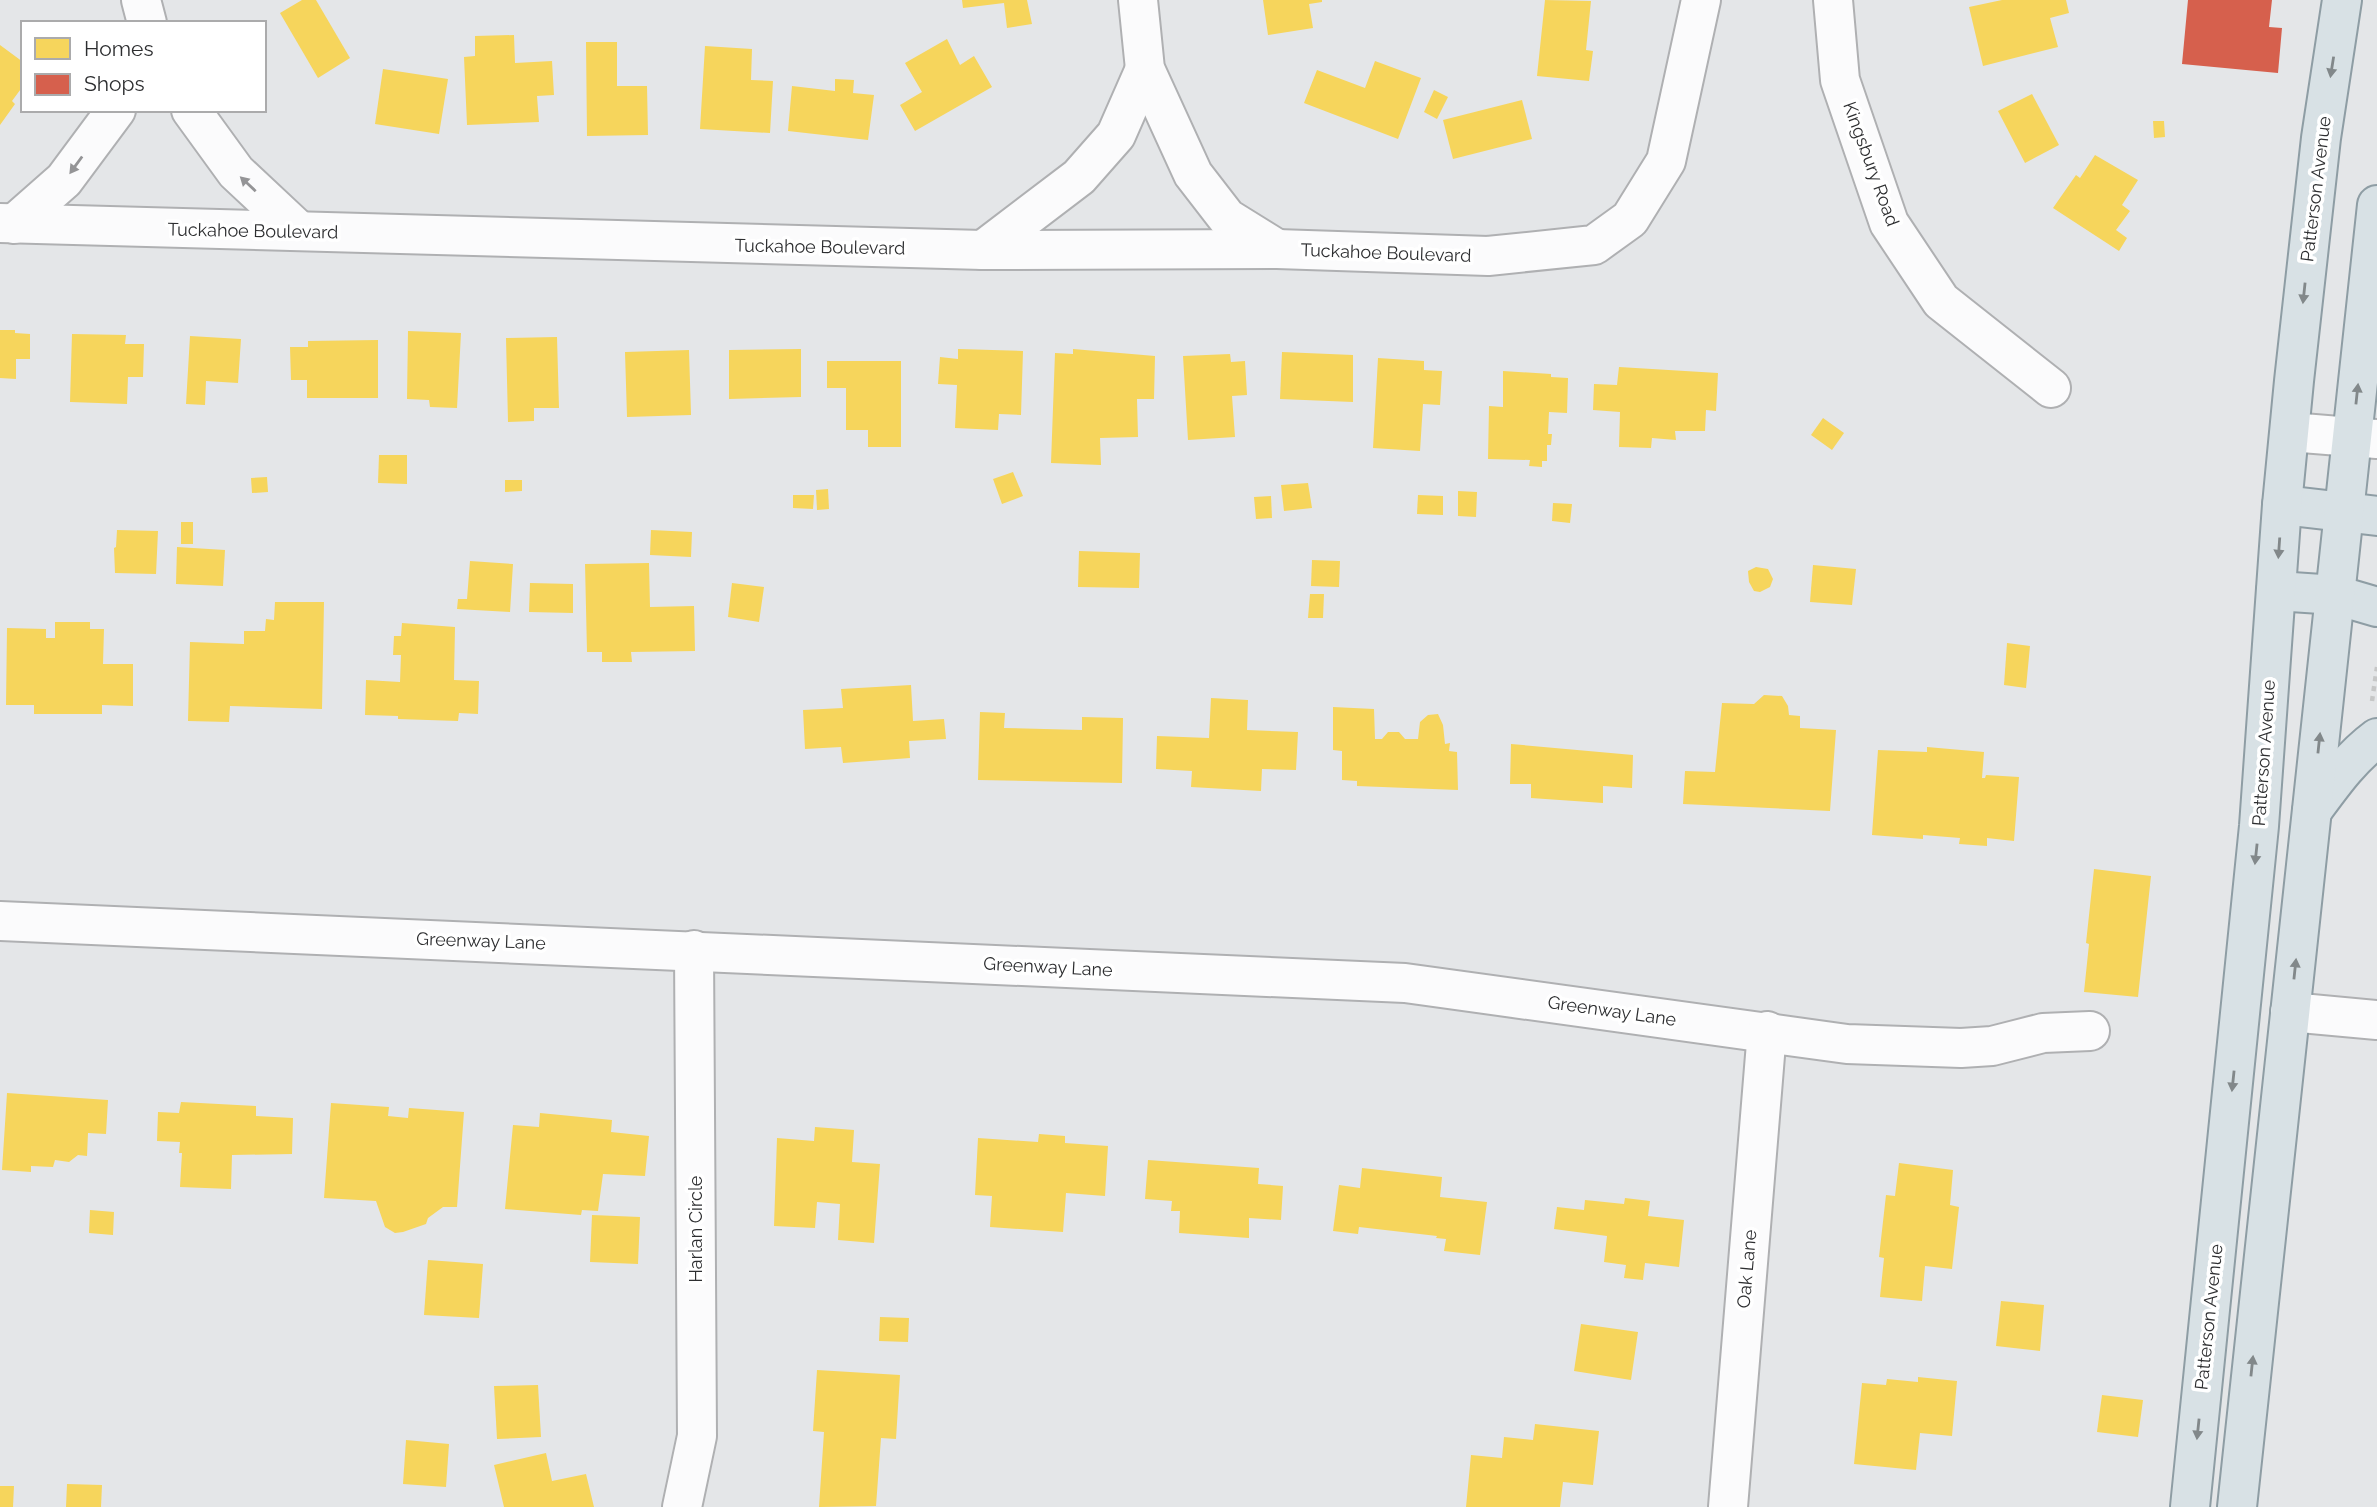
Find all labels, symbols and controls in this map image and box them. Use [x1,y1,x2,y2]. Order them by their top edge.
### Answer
legend [21,21,266,112]
text: Homes [84,36,154,61]
one-way arrow [2326,57,2337,79]
text: Shops [84,71,145,96]
street label: Kingsbury Road [1839,99,1904,229]
street label: Patterson Avenue [2296,114,2335,263]
one-way arrow [69,156,83,174]
one-way arrow [240,175,257,192]
street label: Tuckahoe Boulevard [167,219,339,242]
street label: Tuckahoe Boulevard [734,235,906,258]
street label: Tuckahoe Boulevard [1300,239,1472,266]
one-way arrow [2298,282,2309,304]
one-way arrow [2351,383,2362,405]
one-way arrow [2273,537,2284,559]
street label: Patterson Avenue [2248,679,2279,827]
one-way arrow [2314,732,2325,754]
one-way arrow [2250,843,2261,865]
street label: Greenway Lane [416,928,547,953]
street label: Greenway Lane [983,953,1114,980]
one-way arrow [2289,958,2300,980]
street label: Greenway Lane [1546,991,1678,1030]
one-way arrow [2227,1070,2238,1092]
street label: Harlan Circle [685,1175,706,1282]
street label: Oak Lane [1733,1228,1760,1309]
street label: Patterson Avenue [2190,1242,2227,1391]
one-way arrow [2247,1355,2258,1377]
one-way arrow [2192,1418,2203,1440]

